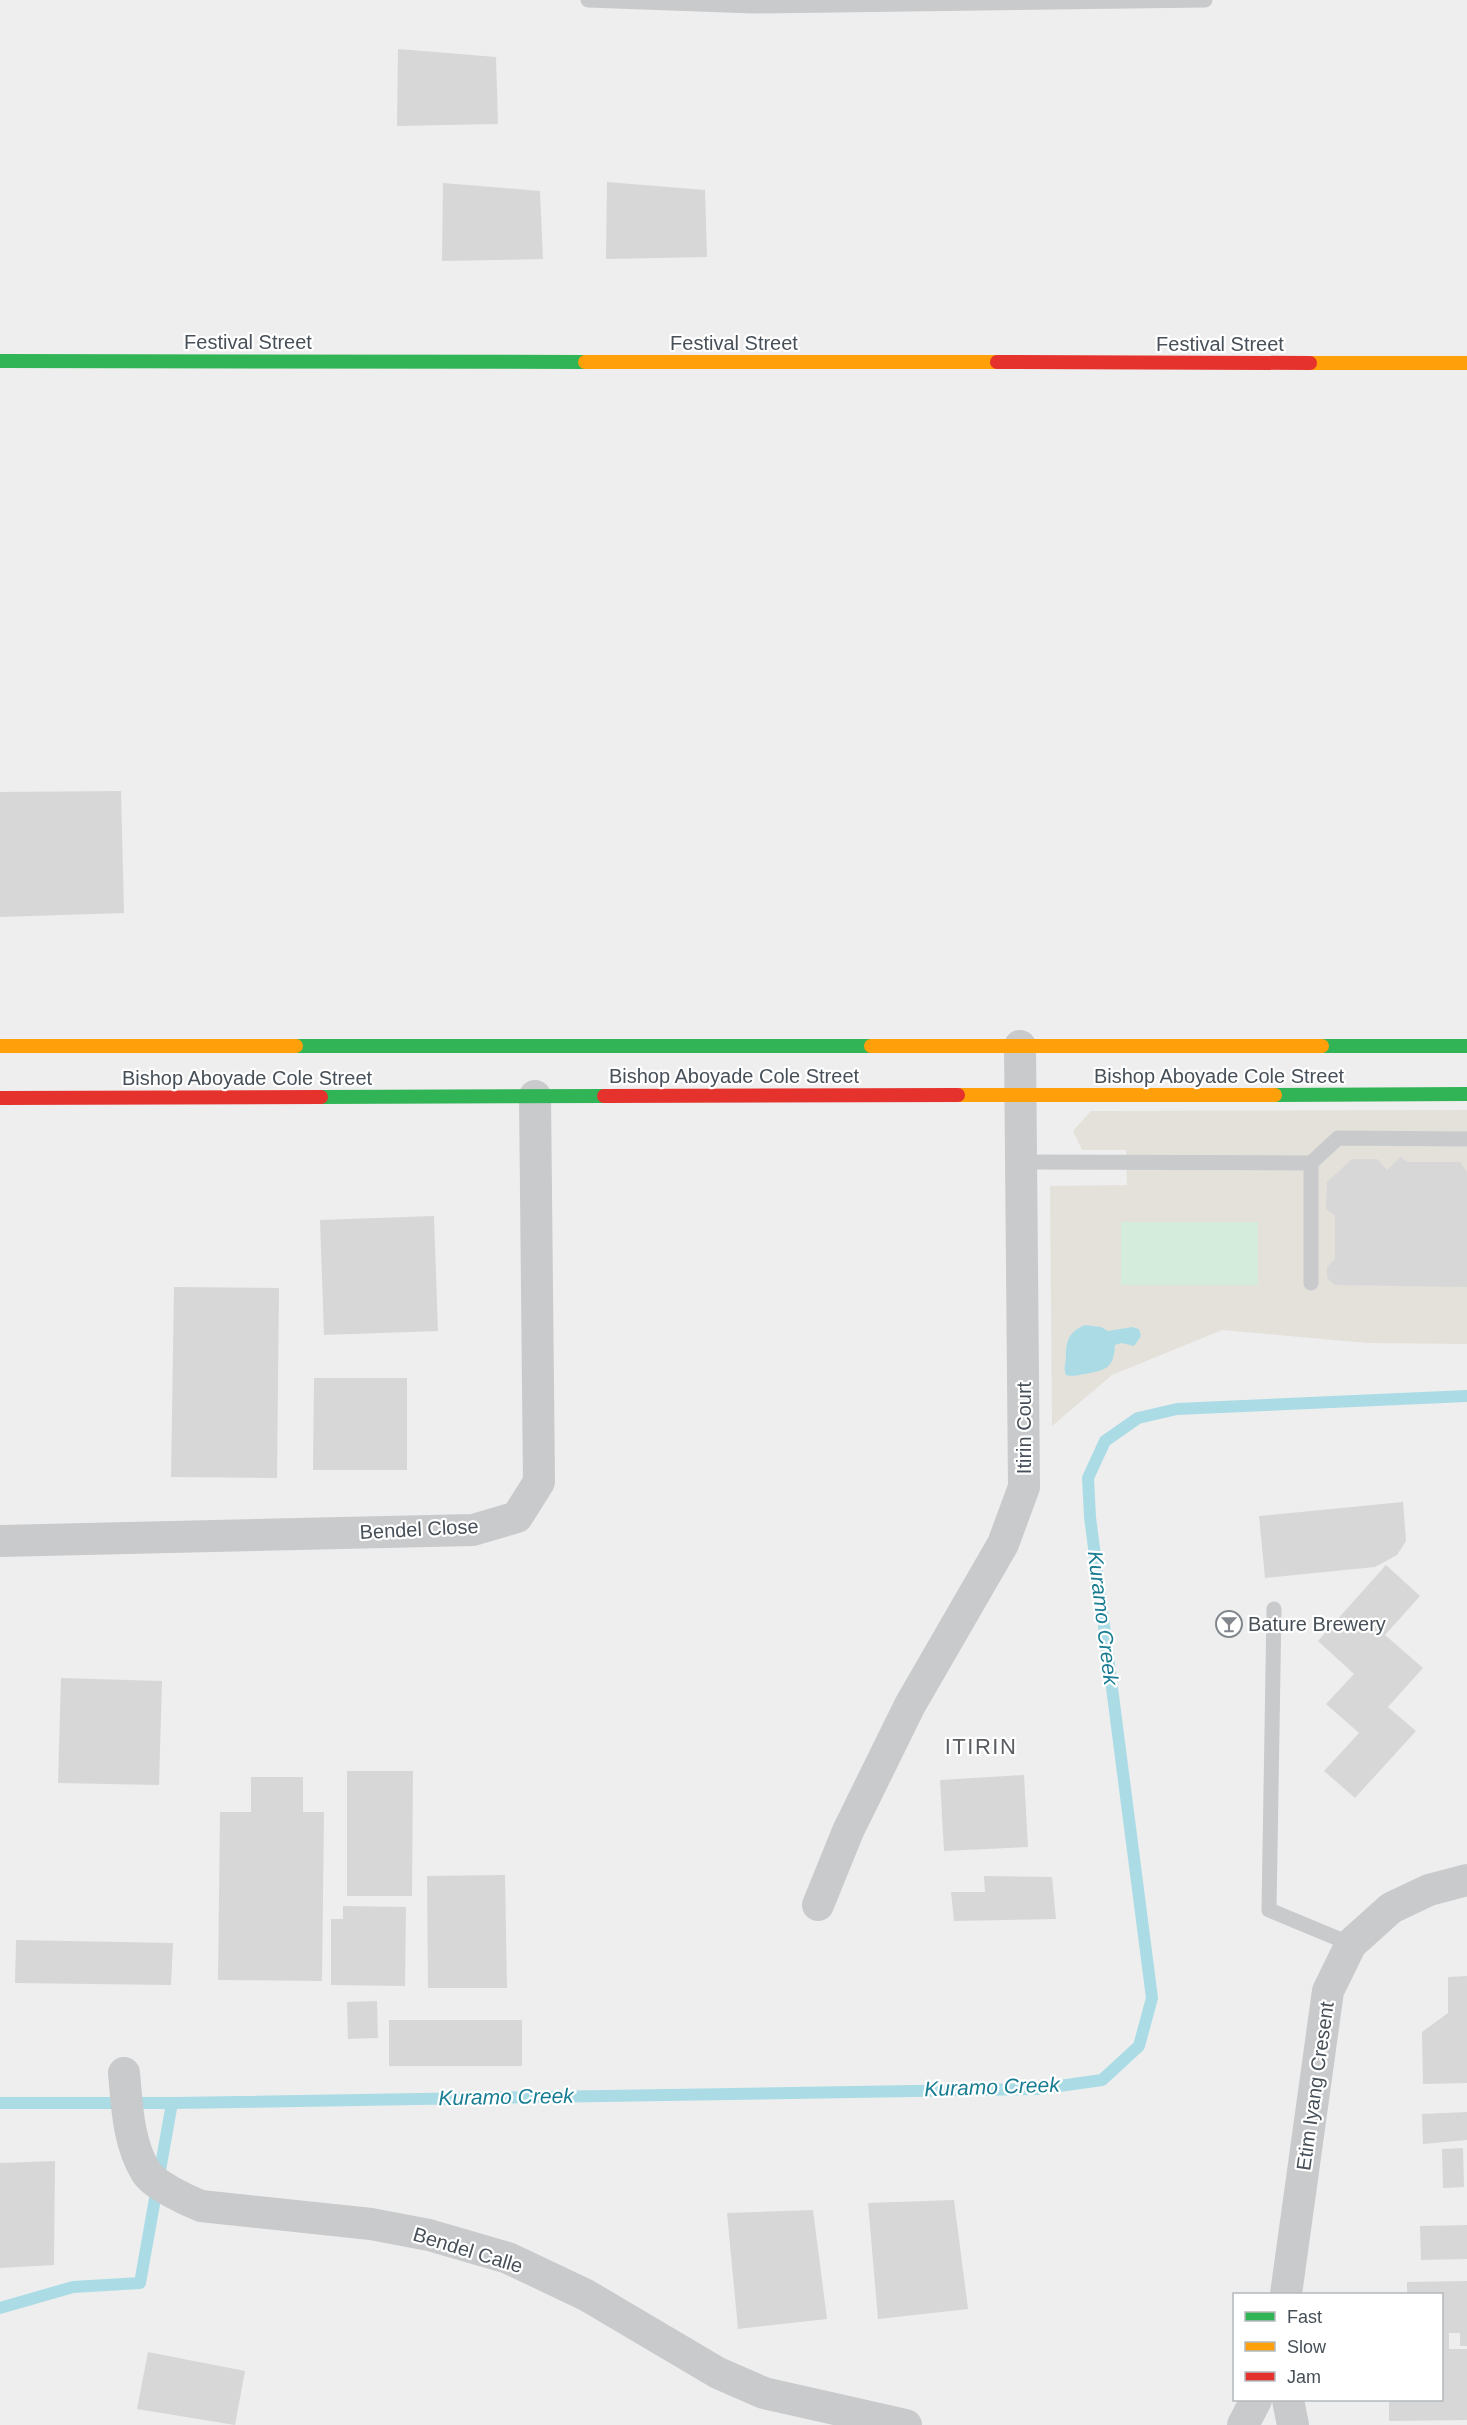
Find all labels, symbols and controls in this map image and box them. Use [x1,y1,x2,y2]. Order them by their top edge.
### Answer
street label: Festival Street [184,331,312,353]
street label: Festival Street [670,332,798,354]
street label: Festival Street [1156,333,1284,355]
street label: Bishop Aboyade Cole Street [609,1065,860,1087]
street label: Bishop Aboyade Cole Street [1094,1065,1345,1087]
street label: Bishop Aboyade Cole Street [122,1067,373,1089]
street label: Itirin Court [1013,1381,1035,1474]
street label: Bendel Close [359,1515,479,1543]
water label: Kuramo Creek [1084,1549,1123,1688]
bar icon: Bature Brewery [1214,1609,1244,1639]
place label: Bature Brewery [1248,1613,1386,1635]
district label: ITIRIN [945,1734,1017,1759]
street label: Etim Iyang Cresent [1292,2000,1338,2172]
water label: Kuramo Creek [924,2073,1062,2100]
water label: Kuramo Creek [438,2084,575,2109]
street label: Bendel Calle [411,2223,525,2277]
legend [1233,2293,1443,2401]
text: Fast [1287,2307,1322,2327]
text: Slow [1287,2337,1327,2357]
text: Jam [1287,2367,1321,2387]

